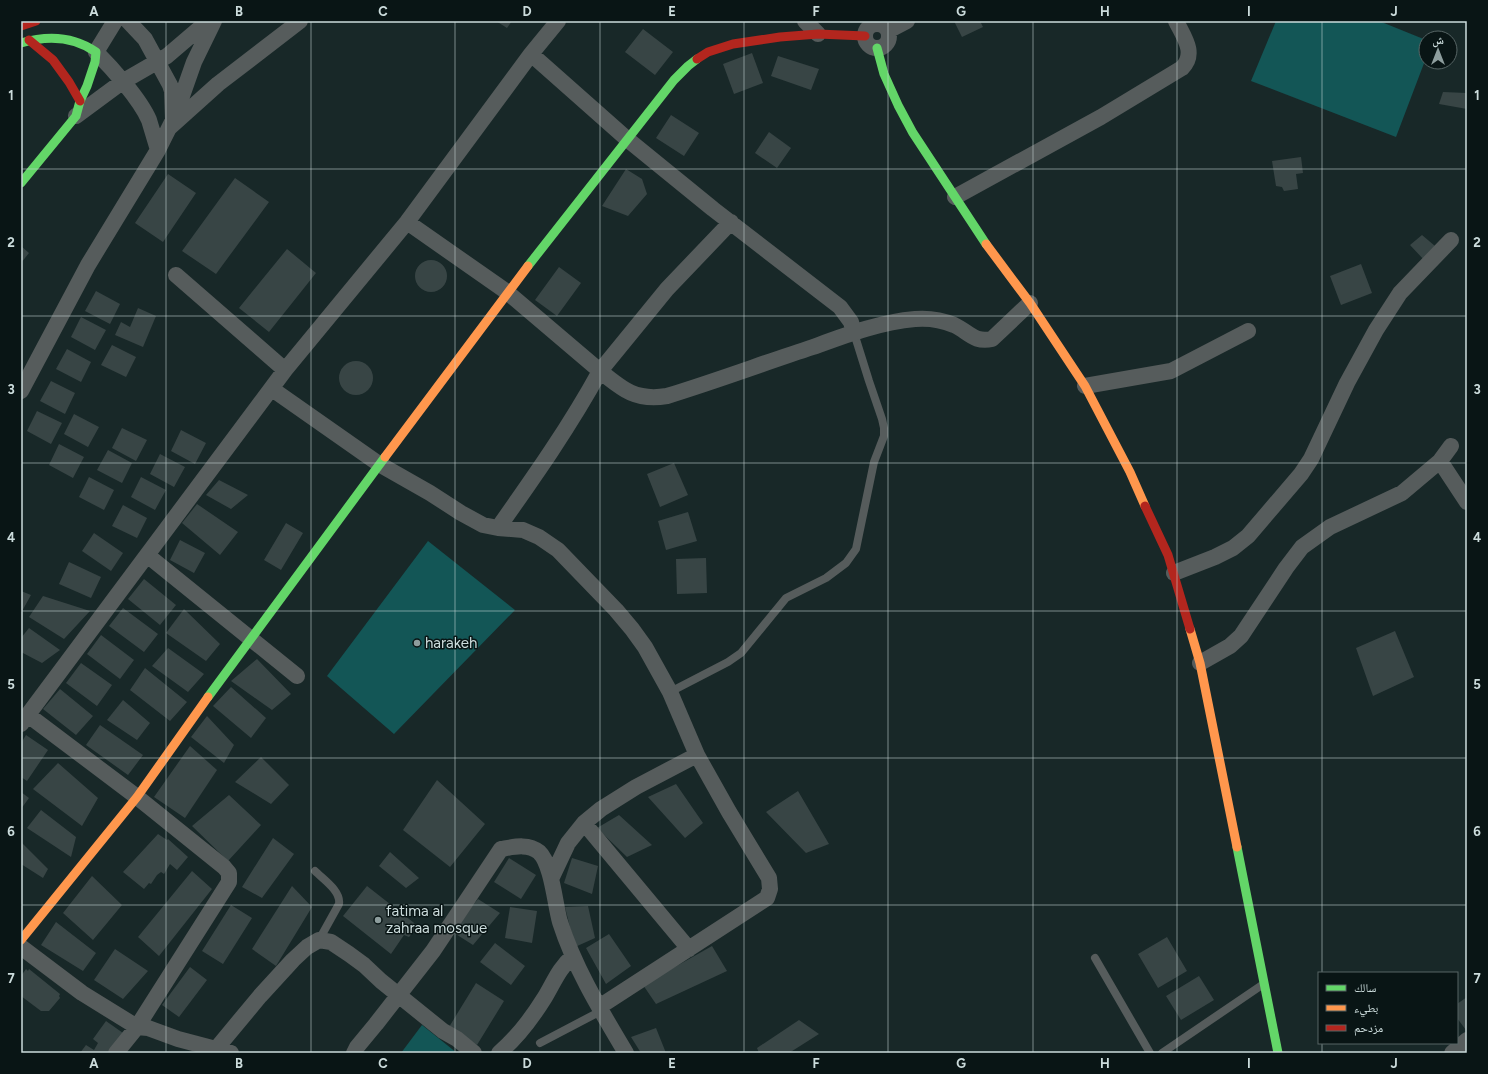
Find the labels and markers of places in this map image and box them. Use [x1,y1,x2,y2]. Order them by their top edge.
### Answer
place label: harakeh [425,634,477,652]
marker: harakeh [412,638,422,648]
place label: fatima al zahraa mosque [386,902,487,937]
marker: fatima al zahraa mosque [373,915,383,925]

